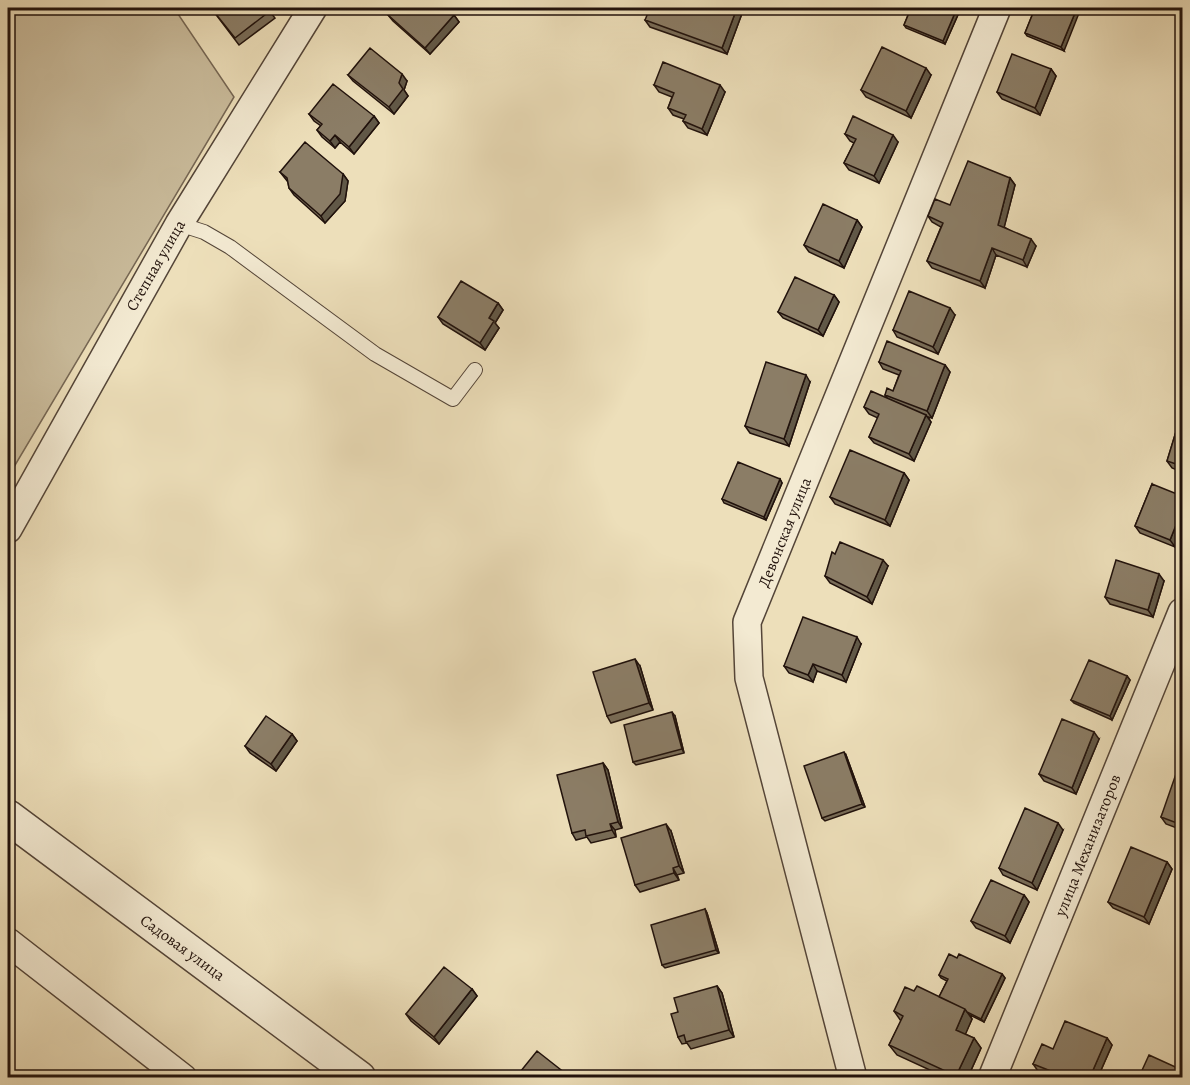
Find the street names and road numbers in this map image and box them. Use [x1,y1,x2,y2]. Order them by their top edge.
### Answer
street label: Степная улица [121,215,191,315]
street label: Девонская улица [753,474,817,591]
street label: улица Механизаторов [1049,771,1126,921]
street label: Садовая улица [135,909,230,986]

